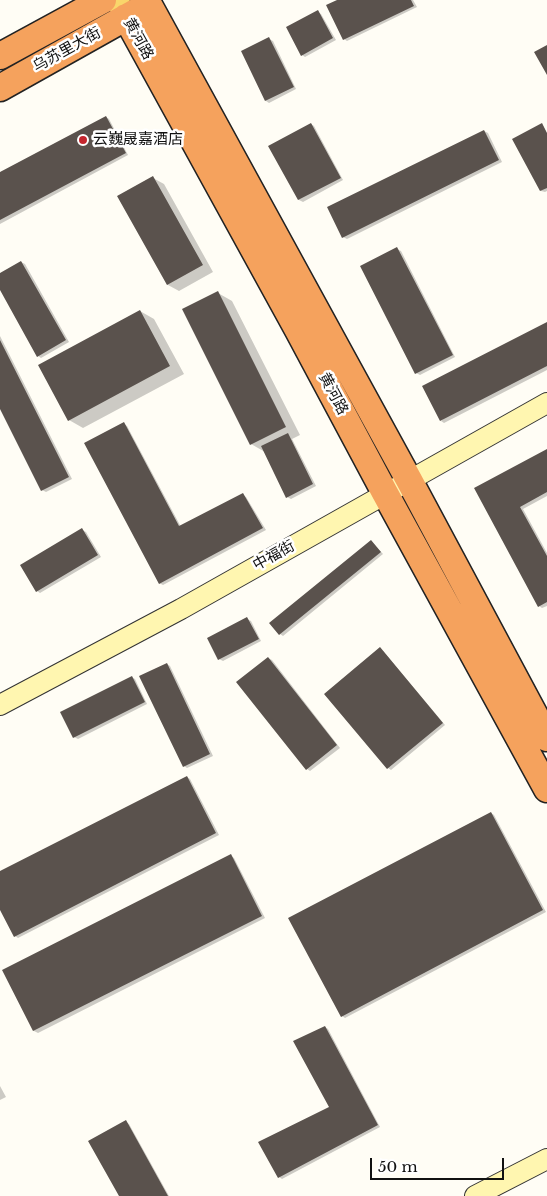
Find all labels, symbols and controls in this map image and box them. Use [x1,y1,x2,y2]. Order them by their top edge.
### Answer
street label: 黄河路 [119,15,157,63]
street label: 乌苏里大街 [30,24,104,76]
place label: 云巍晟嘉酒店 [93,131,183,149]
marker: 云巍晟嘉酒店 [77,134,89,146]
street label: 黄河路 [314,370,352,418]
street label: 中福街 [250,537,298,575]
scale bar [372,1148,506,1180]
text: 50 m [378,1157,418,1176]

